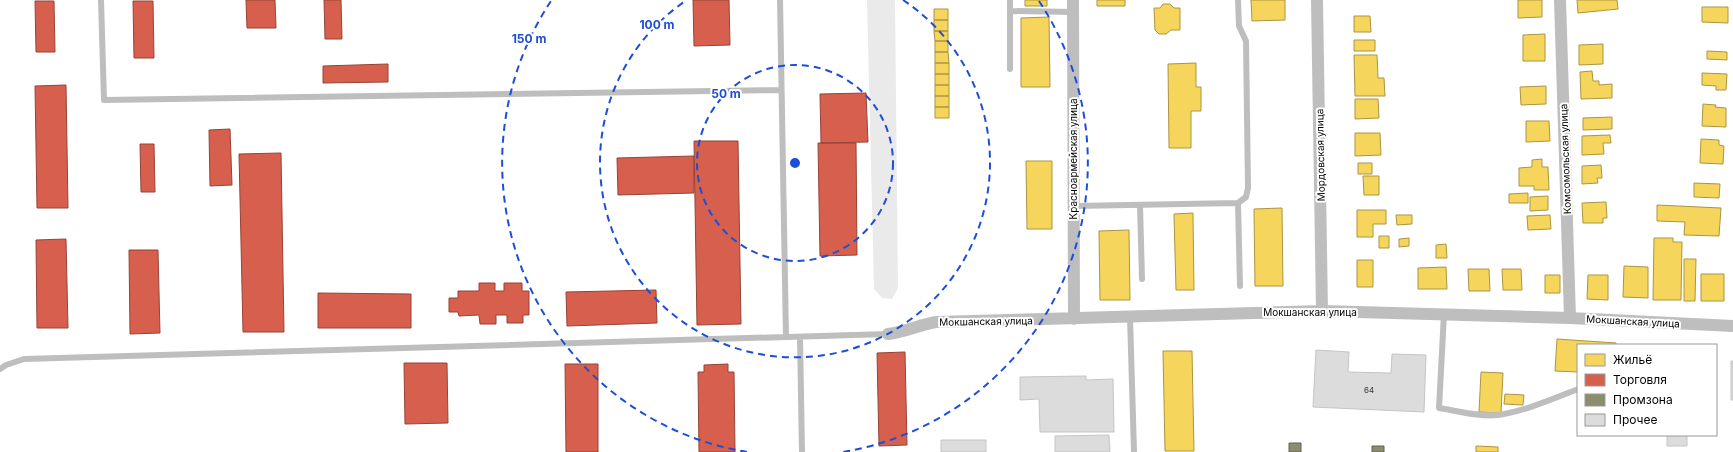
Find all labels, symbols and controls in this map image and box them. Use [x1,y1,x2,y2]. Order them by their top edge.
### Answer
text: 100 m [639,17,675,32]
text: 150 m [512,31,546,46]
text: 50 m [711,86,741,101]
street label: Красноармейская улица [1067,99,1079,219]
street label: Комсомольская улица [1557,104,1573,214]
street label: Мордовская улица [1313,109,1327,201]
centre of rings [788,156,802,170]
street label: Мокшанская улица [1263,306,1357,318]
street label: Мокшанская улица [1586,313,1680,329]
street label: Мокшанская улица [939,314,1033,328]
legend [1577,344,1717,436]
text: Жильё [1613,352,1652,367]
text: Торговля [1613,372,1667,387]
house number: 64 [1364,385,1374,395]
text: Промзона [1613,392,1673,407]
text: Прочее [1613,412,1658,427]

